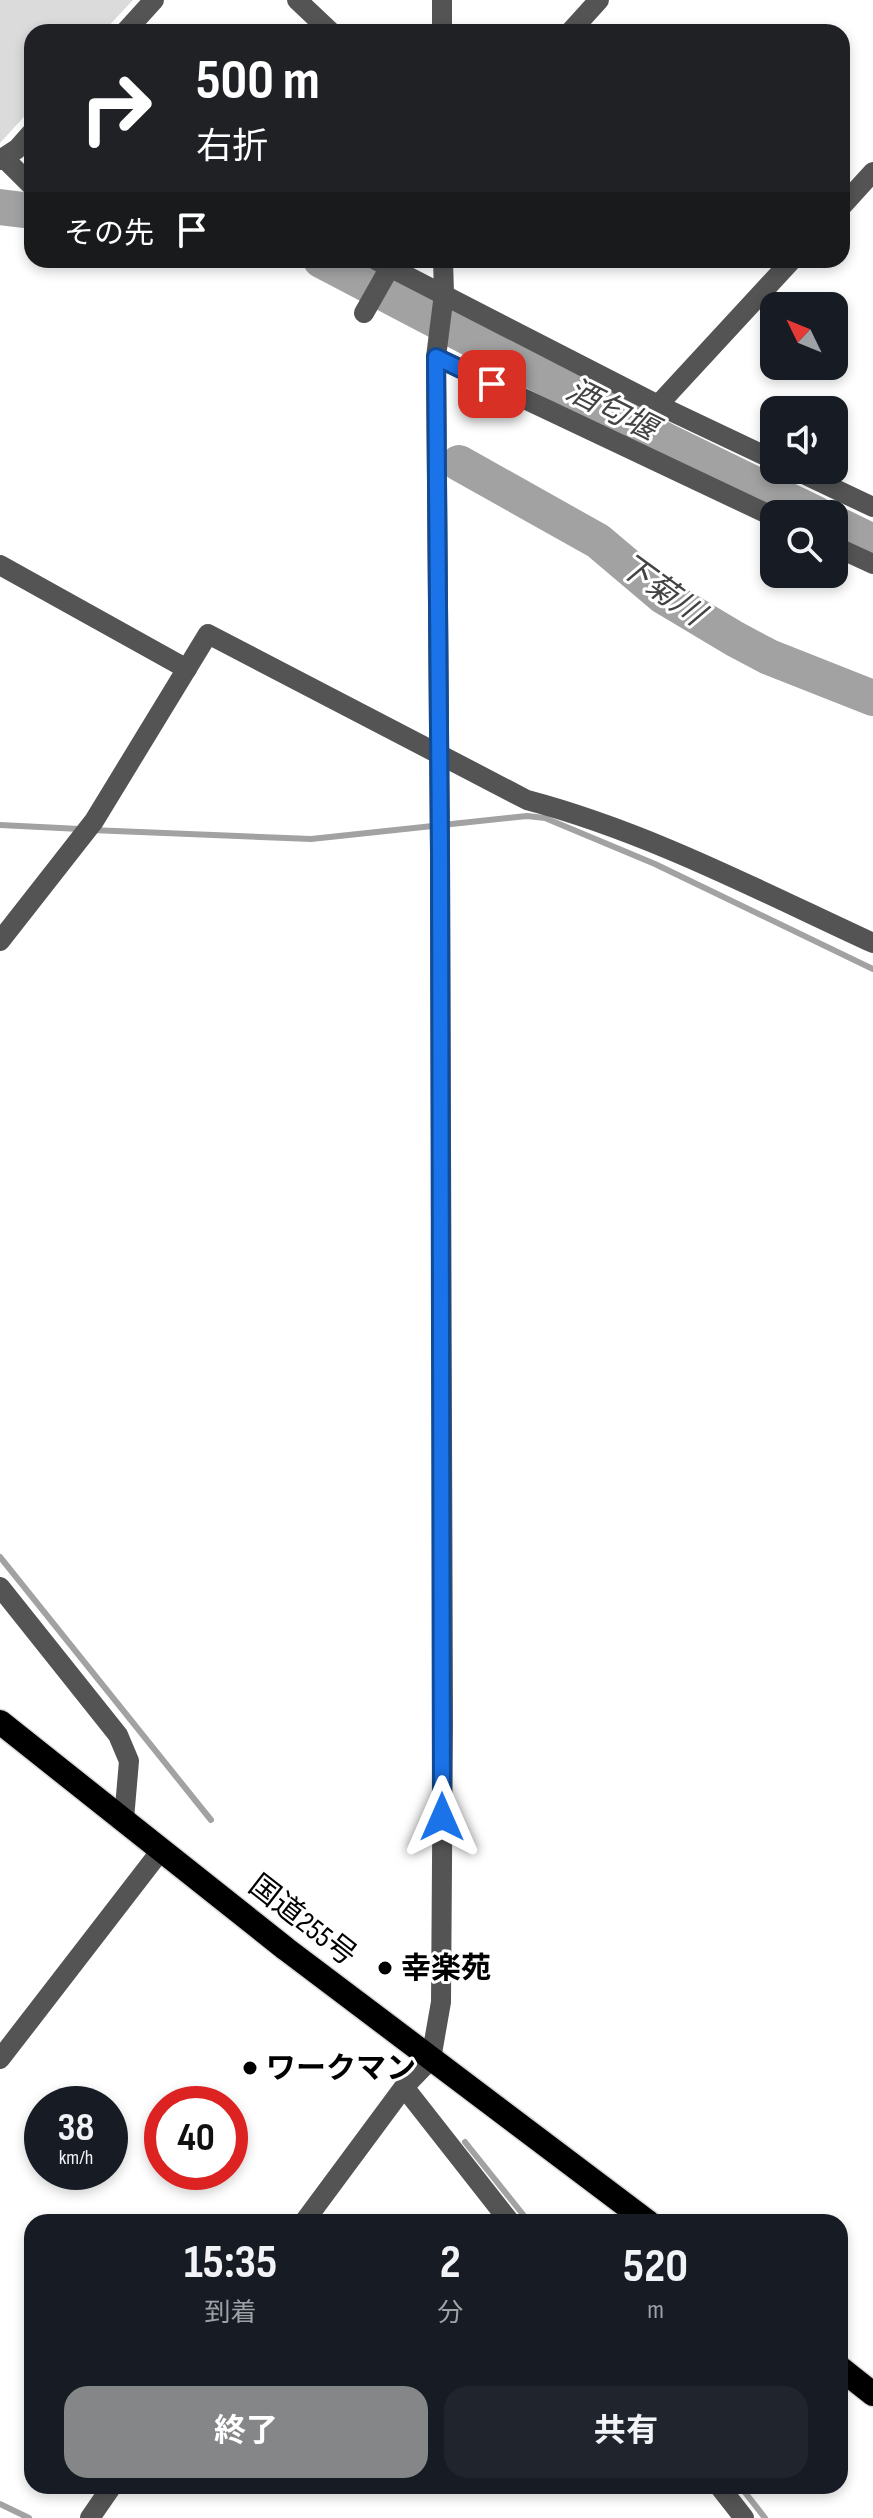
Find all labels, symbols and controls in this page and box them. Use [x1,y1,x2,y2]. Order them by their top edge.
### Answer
text: 500 m [196,48,320,115]
icon: right [64,56,168,160]
text: 右折 [196,126,268,169]
icon: arrive [170,208,214,252]
text: その先 [64,216,154,252]
north arrow [760,292,848,380]
map controls [760,292,848,588]
pin [458,350,526,418]
icon: arrive [470,362,514,406]
water label: 酒匂堰 [560,371,667,452]
button: sound [760,396,848,484]
button: search [760,500,848,588]
water label: 下菊川 [611,546,714,636]
position arrow [400,1775,484,1859]
street label: 国道255号 [241,1868,363,1974]
place label: 幸楽苑 [401,1951,491,1987]
marker: 幸楽苑 [376,1959,394,1977]
place label: ワークマン [266,2051,416,2087]
marker: ワークマン [241,2059,259,2077]
speed limit sign: 40 [144,2086,248,2190]
text: 38 [58,2104,94,2152]
text: km/h [59,2146,93,2170]
text: 15:35 [184,2234,277,2291]
text: 2 [440,2234,461,2291]
text: 520 [623,2238,688,2295]
text: m [647,2295,664,2326]
text: 到着 [205,2298,257,2329]
text: 分 [437,2298,463,2329]
button: 終了 [64,2386,428,2478]
button: 共有 [444,2386,808,2478]

